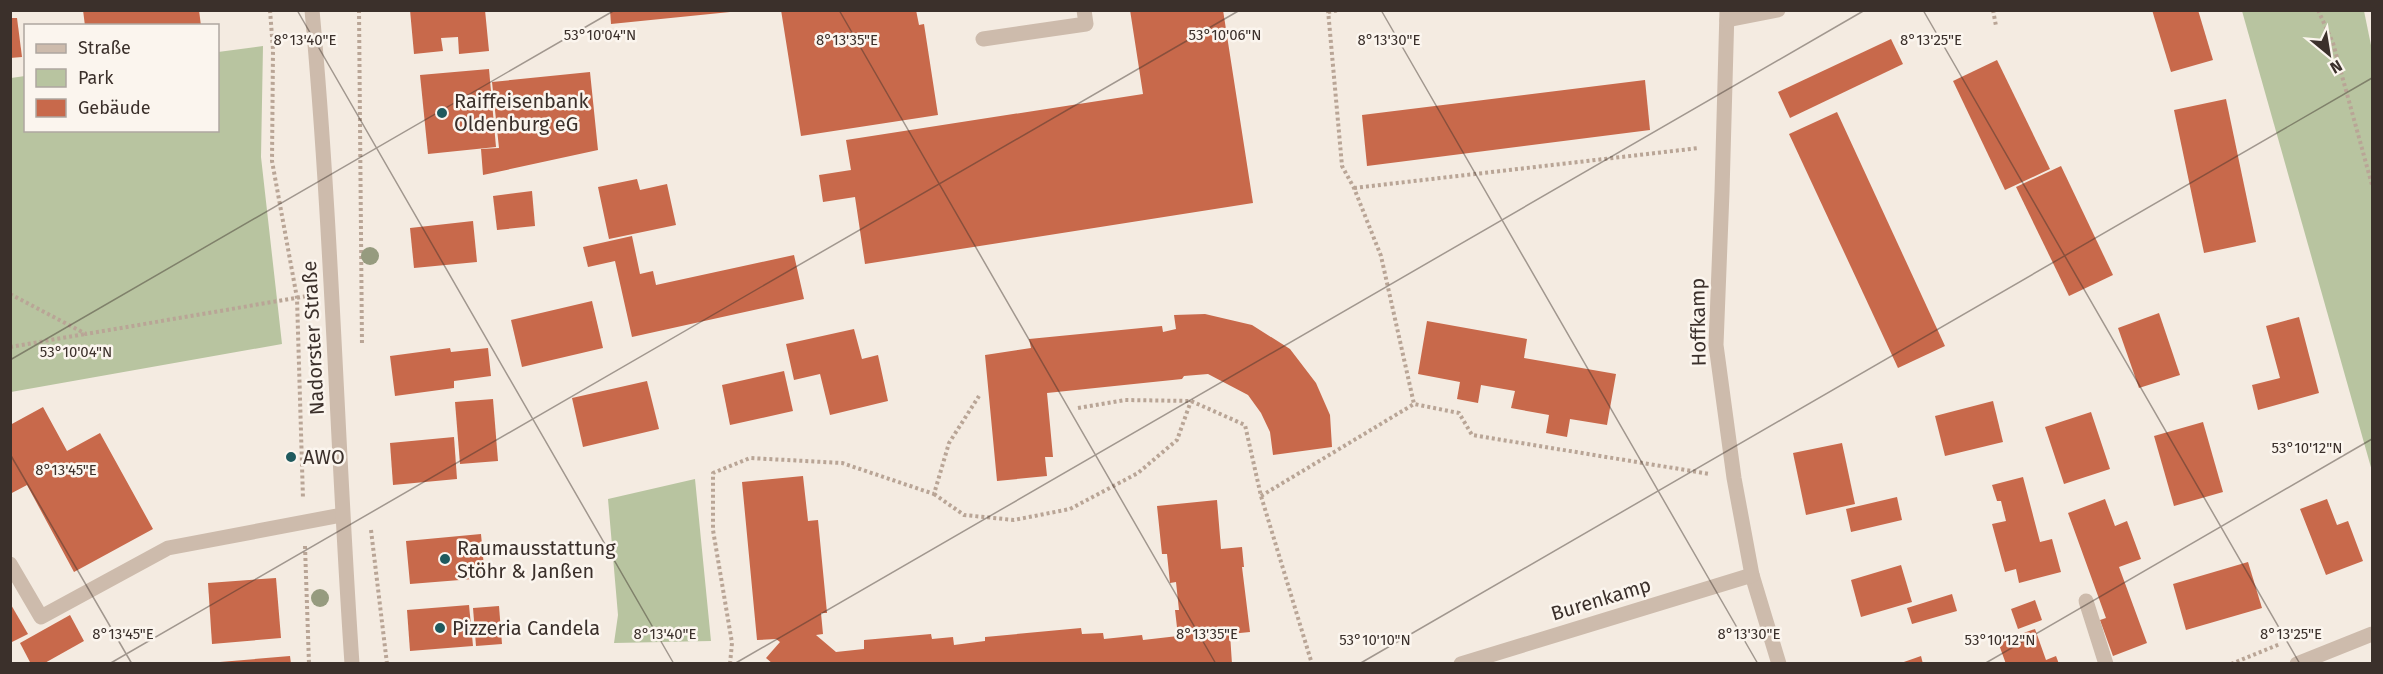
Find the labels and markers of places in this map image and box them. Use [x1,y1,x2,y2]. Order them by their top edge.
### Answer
place label: Raiffeisenbank Oldenburg eG [454,89,589,136]
marker: Raiffeisenbank Oldenburg eG [435,106,449,120]
place label: AWO [303,445,345,469]
marker: AWO [284,450,298,464]
place label: Raumausstattung Stöhr & Janßen [457,536,616,583]
marker: Raumausstattung Stöhr & Janßen [438,552,452,566]
place label: Pizzeria Candela [452,616,600,640]
marker: Pizzeria Candela [433,621,447,635]

